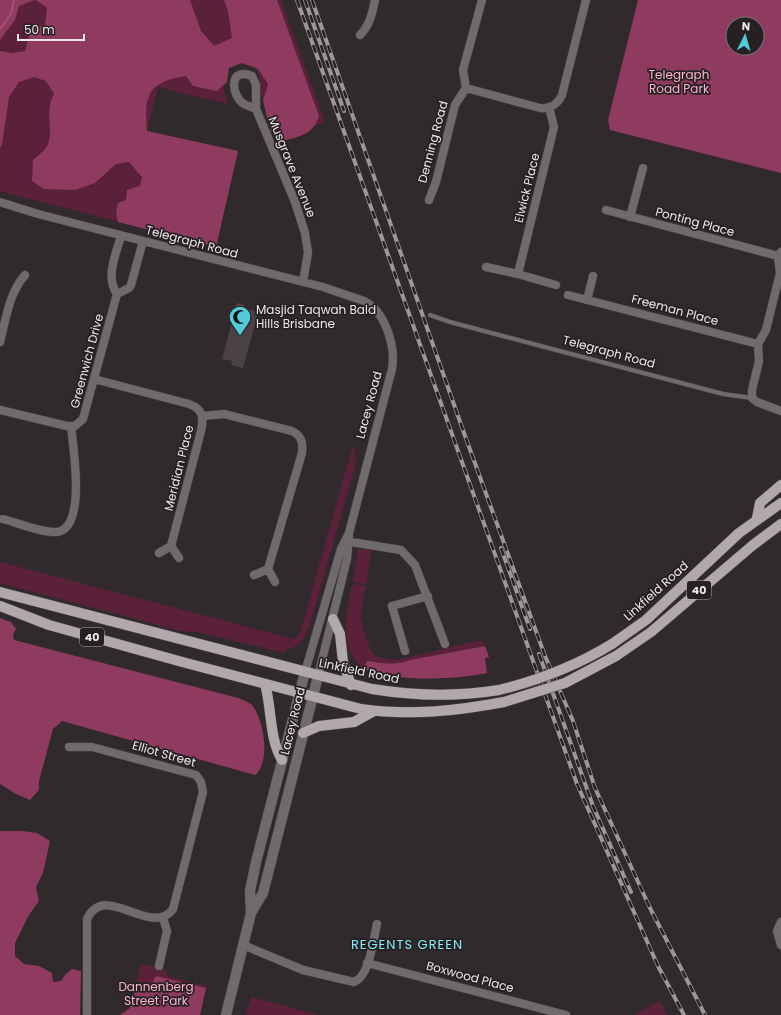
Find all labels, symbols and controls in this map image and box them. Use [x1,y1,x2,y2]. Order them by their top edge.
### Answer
scale bar [18,16,84,42]
north arrow [725,16,765,56]
text: N [741,18,751,34]
text: 50 m [24,21,55,38]
park label: Telegraph Road Park [649,66,710,97]
street label: Denning Road [413,99,452,185]
street label: Musgrave Avenue [264,114,320,220]
street label: Elwick Place [510,151,543,225]
street label: Ponting Place [654,203,737,240]
street label: Telegraph Road [144,221,240,262]
street label: Freeman Place [630,290,721,329]
place label: Masjid Taqwah Bald Hills Brisbane [256,301,376,332]
mosque icon: Masjid Taqwah Bald Hills Brisbane [227,304,253,337]
street label: Greenwich Drive [66,312,107,410]
street label: Telegraph Road [561,331,657,372]
street label: Lacey Road [351,369,386,440]
street label: Meridian Place [160,423,197,513]
street label: Linkfield Road [620,557,692,624]
road number: 40 [687,581,711,599]
road number: 40 [80,628,104,646]
street label: Linkfield Road [317,654,401,687]
street label: Lacey Road [276,685,309,757]
street label: Elliot Street [130,736,198,771]
district label: REGENTS GREEN [351,935,463,954]
street label: Boxwood Place [424,957,516,996]
park label: Dannenberg Street Park [118,978,194,1009]

